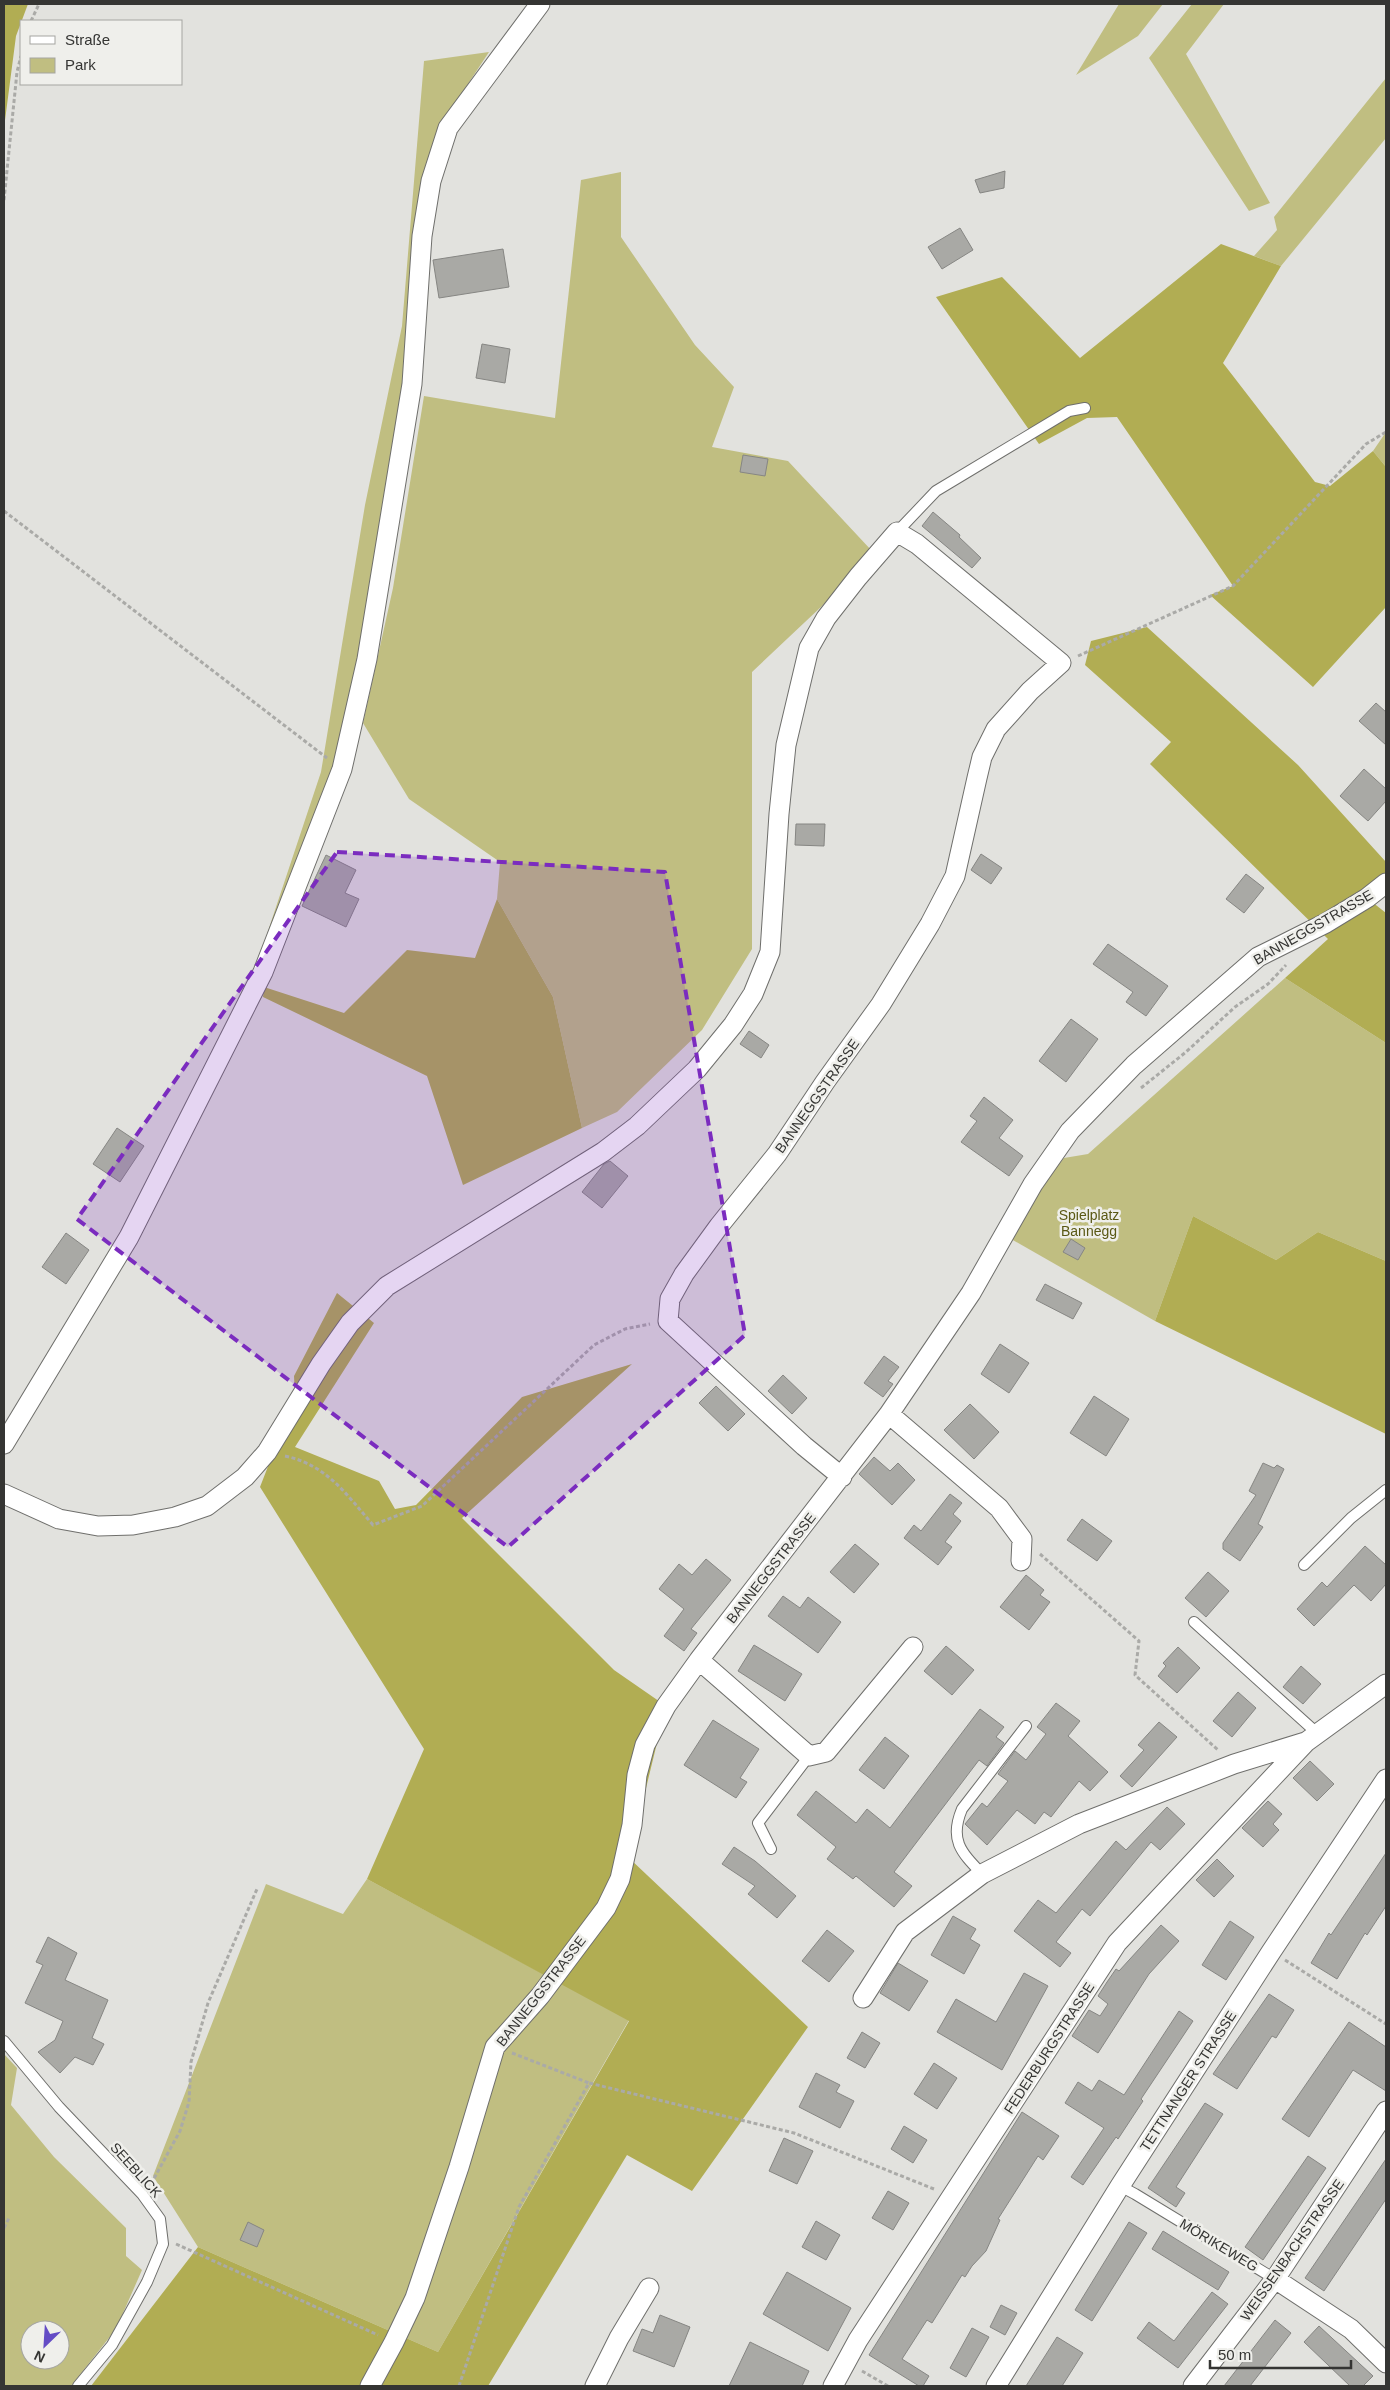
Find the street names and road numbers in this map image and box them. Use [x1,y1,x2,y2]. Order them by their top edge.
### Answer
street label: BANNEGGSTRASSE [1250,886,1376,968]
street label: BANNEGGSTRASSE [772,1036,862,1156]
street label: BANNEGGSTRASSE [723,1510,819,1626]
street label: BANNEGGSTRASSE [493,1933,589,2049]
street label: FEDERBURGSTRASSE [1001,1979,1097,2117]
street label: TETTNANGER STRASSE [1137,2008,1239,2154]
street label: SEEBLICK [107,2139,165,2201]
street label: WEISSENBACHSTRASSE [1237,2176,1347,2324]
street label: MÖRIKEWEG [1177,2214,1262,2275]

